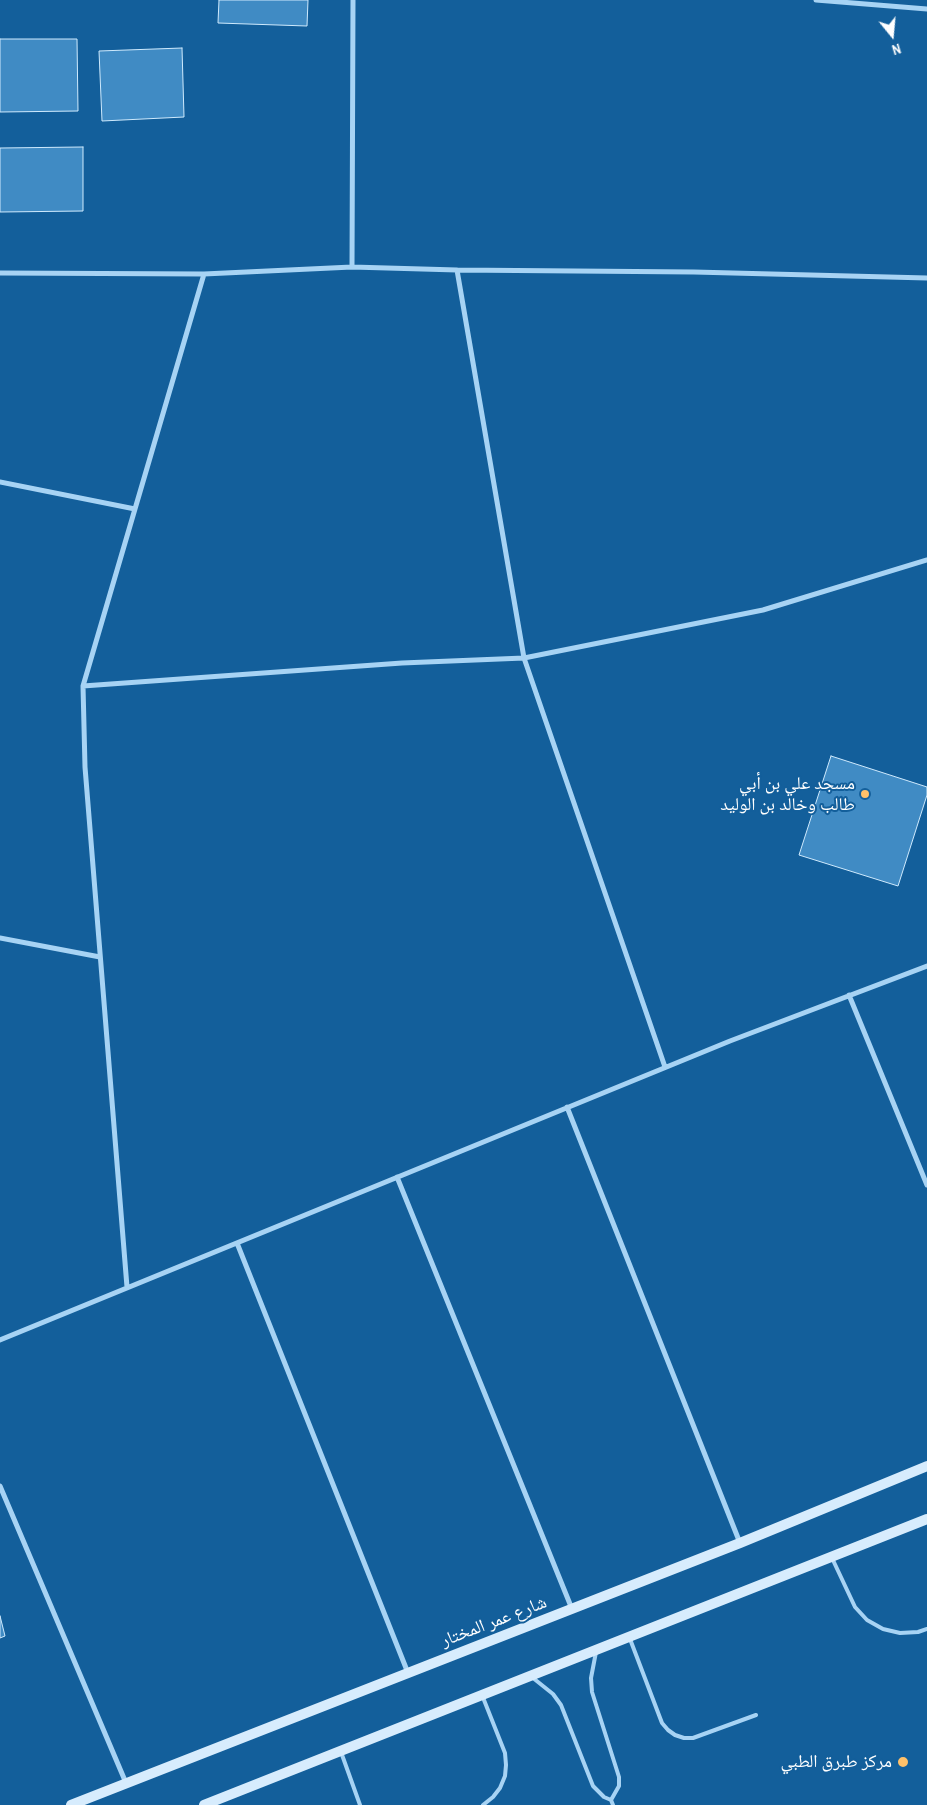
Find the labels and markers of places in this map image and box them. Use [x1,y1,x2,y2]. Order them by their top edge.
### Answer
place label: مسجد علي بن أبي طالب وخالد بن الوليد [720,773,855,816]
marker: مسجد علي بن أبي طالب وخالد بن الوليد [859,788,871,800]
place label: مركز طبرق الطبي [780,1751,892,1773]
marker: مركز طبرق الطبي [896,1755,910,1769]

